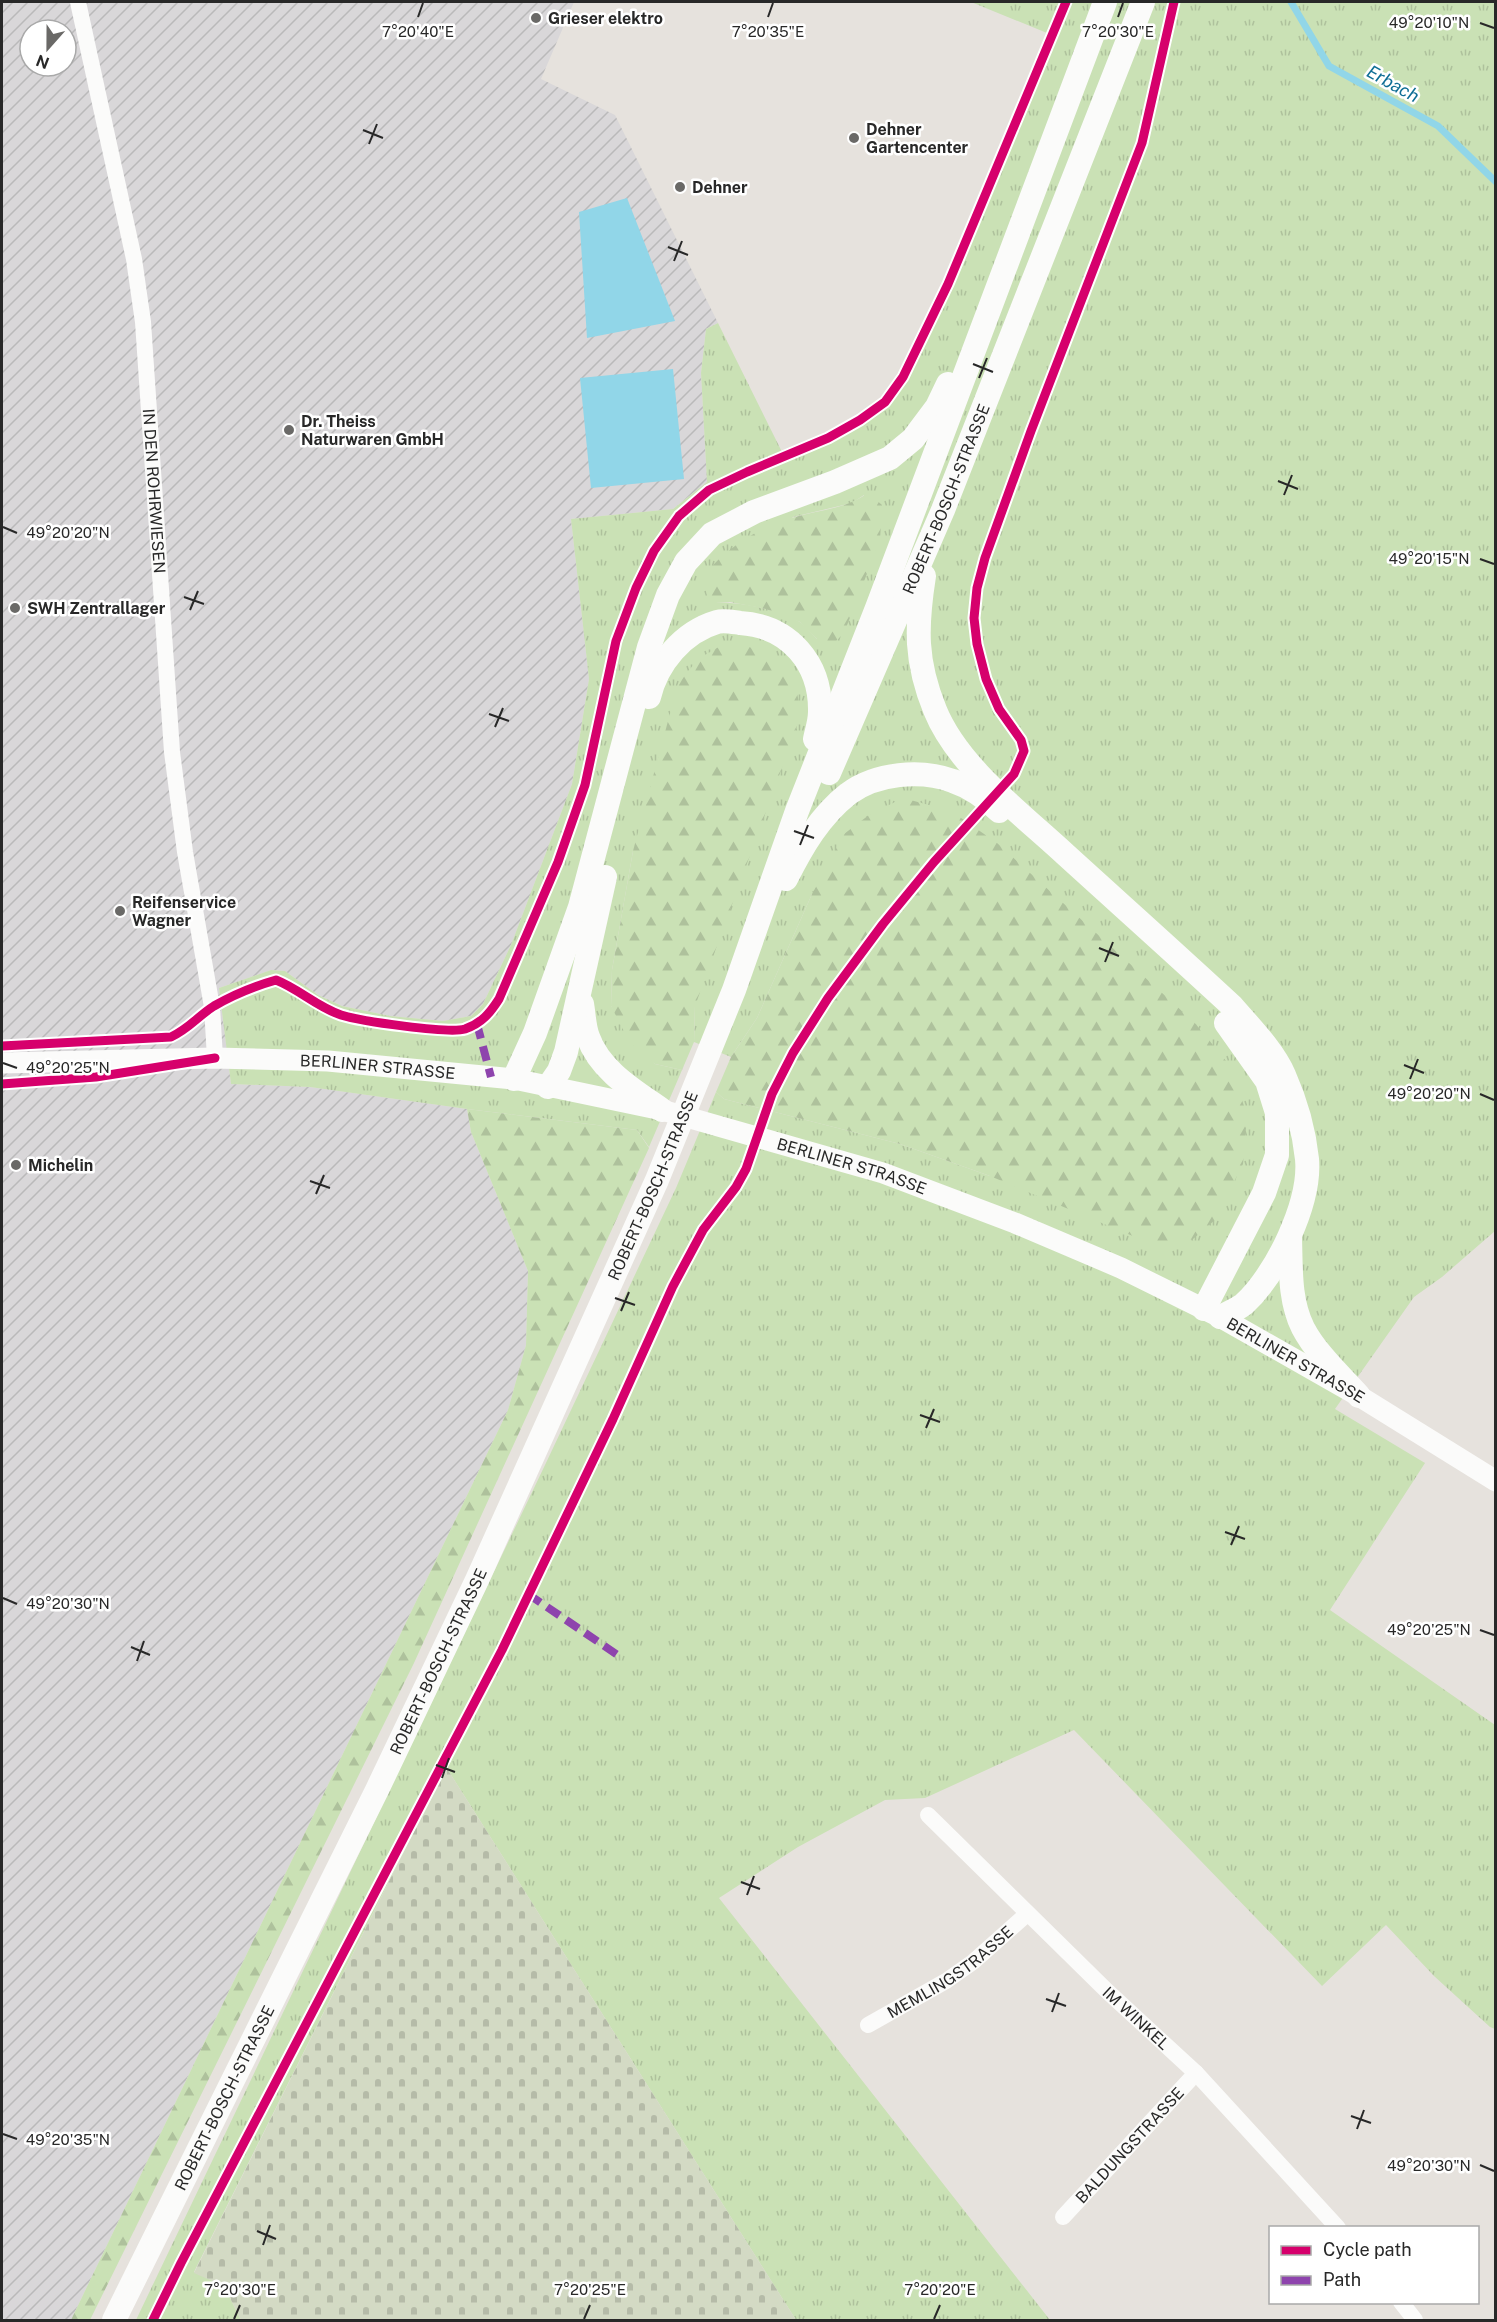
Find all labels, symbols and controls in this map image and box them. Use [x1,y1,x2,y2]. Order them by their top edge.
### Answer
place label: Grieser elektro [548,9,663,28]
marker: Grieser elektro [529,11,543,25]
text: 49°20'10"N [1389,14,1469,31]
north arrow [18,18,78,78]
text: 7°20'40"E [382,23,454,40]
text: 7°20'35"E [732,23,804,40]
text: 7°20'30"E [1082,23,1154,40]
text: N [34,50,52,73]
water label: Erbach [1363,61,1423,107]
place label: Dehner Gartencenter [866,120,969,157]
marker: Dehner Gartencenter [847,131,861,145]
place label: Dehner [692,178,748,197]
marker: Dehner [673,180,687,194]
street label: ROBERT-BOSCH-STRASSE [899,401,994,597]
street label: IN DEN ROHRWIESEN [139,408,169,574]
place label: Dr. Theiss Naturwaren GmbH [301,412,444,449]
marker: Dr. Theiss Naturwaren GmbH [282,423,296,437]
text: 49°20'20"N [26,524,110,541]
text: 49°20'15"N [1389,550,1469,567]
place label: SWH Zentrallager [27,599,166,618]
marker: SWH Zentrallager [8,601,22,615]
place label: Reifenservice Wagner [132,893,236,930]
marker: Reifenservice Wagner [113,904,127,918]
street label: BERLINER STRASSE [300,1051,456,1083]
text: 49°20'25"N [26,1059,110,1076]
text: 49°20'20"N [1387,1085,1471,1102]
street label: ROBERT-BOSCH-STRASSE [604,1089,702,1283]
street label: BERLINER STRASSE [775,1134,929,1199]
place label: Michelin [28,1156,93,1175]
marker: Michelin [9,1158,23,1172]
street label: BERLINER STRASSE [1223,1314,1368,1407]
street label: ROBERT-BOSCH-STRASSE [386,1566,491,1758]
text: 49°20'30"N [26,1595,110,1612]
text: 49°20'25"N [1387,1621,1471,1638]
street label: MEMLINGSTRASSE [884,1922,1017,2022]
street label: IM WINKEL [1099,1983,1174,2054]
street label: ROBERT-BOSCH-STRASSE [171,2003,279,2194]
street label: BALDUNGSTRASSE [1072,2084,1188,2207]
text: 49°20'35"N [26,2131,110,2148]
text: 49°20'30"N [1387,2157,1471,2174]
legend [1269,2226,1479,2304]
text: Cycle path [1323,2239,1412,2260]
text: Path [1323,2269,1361,2290]
text: 7°20'30"E [204,2281,276,2298]
text: 7°20'25"E [554,2281,626,2298]
text: 7°20'20"E [904,2281,976,2298]

